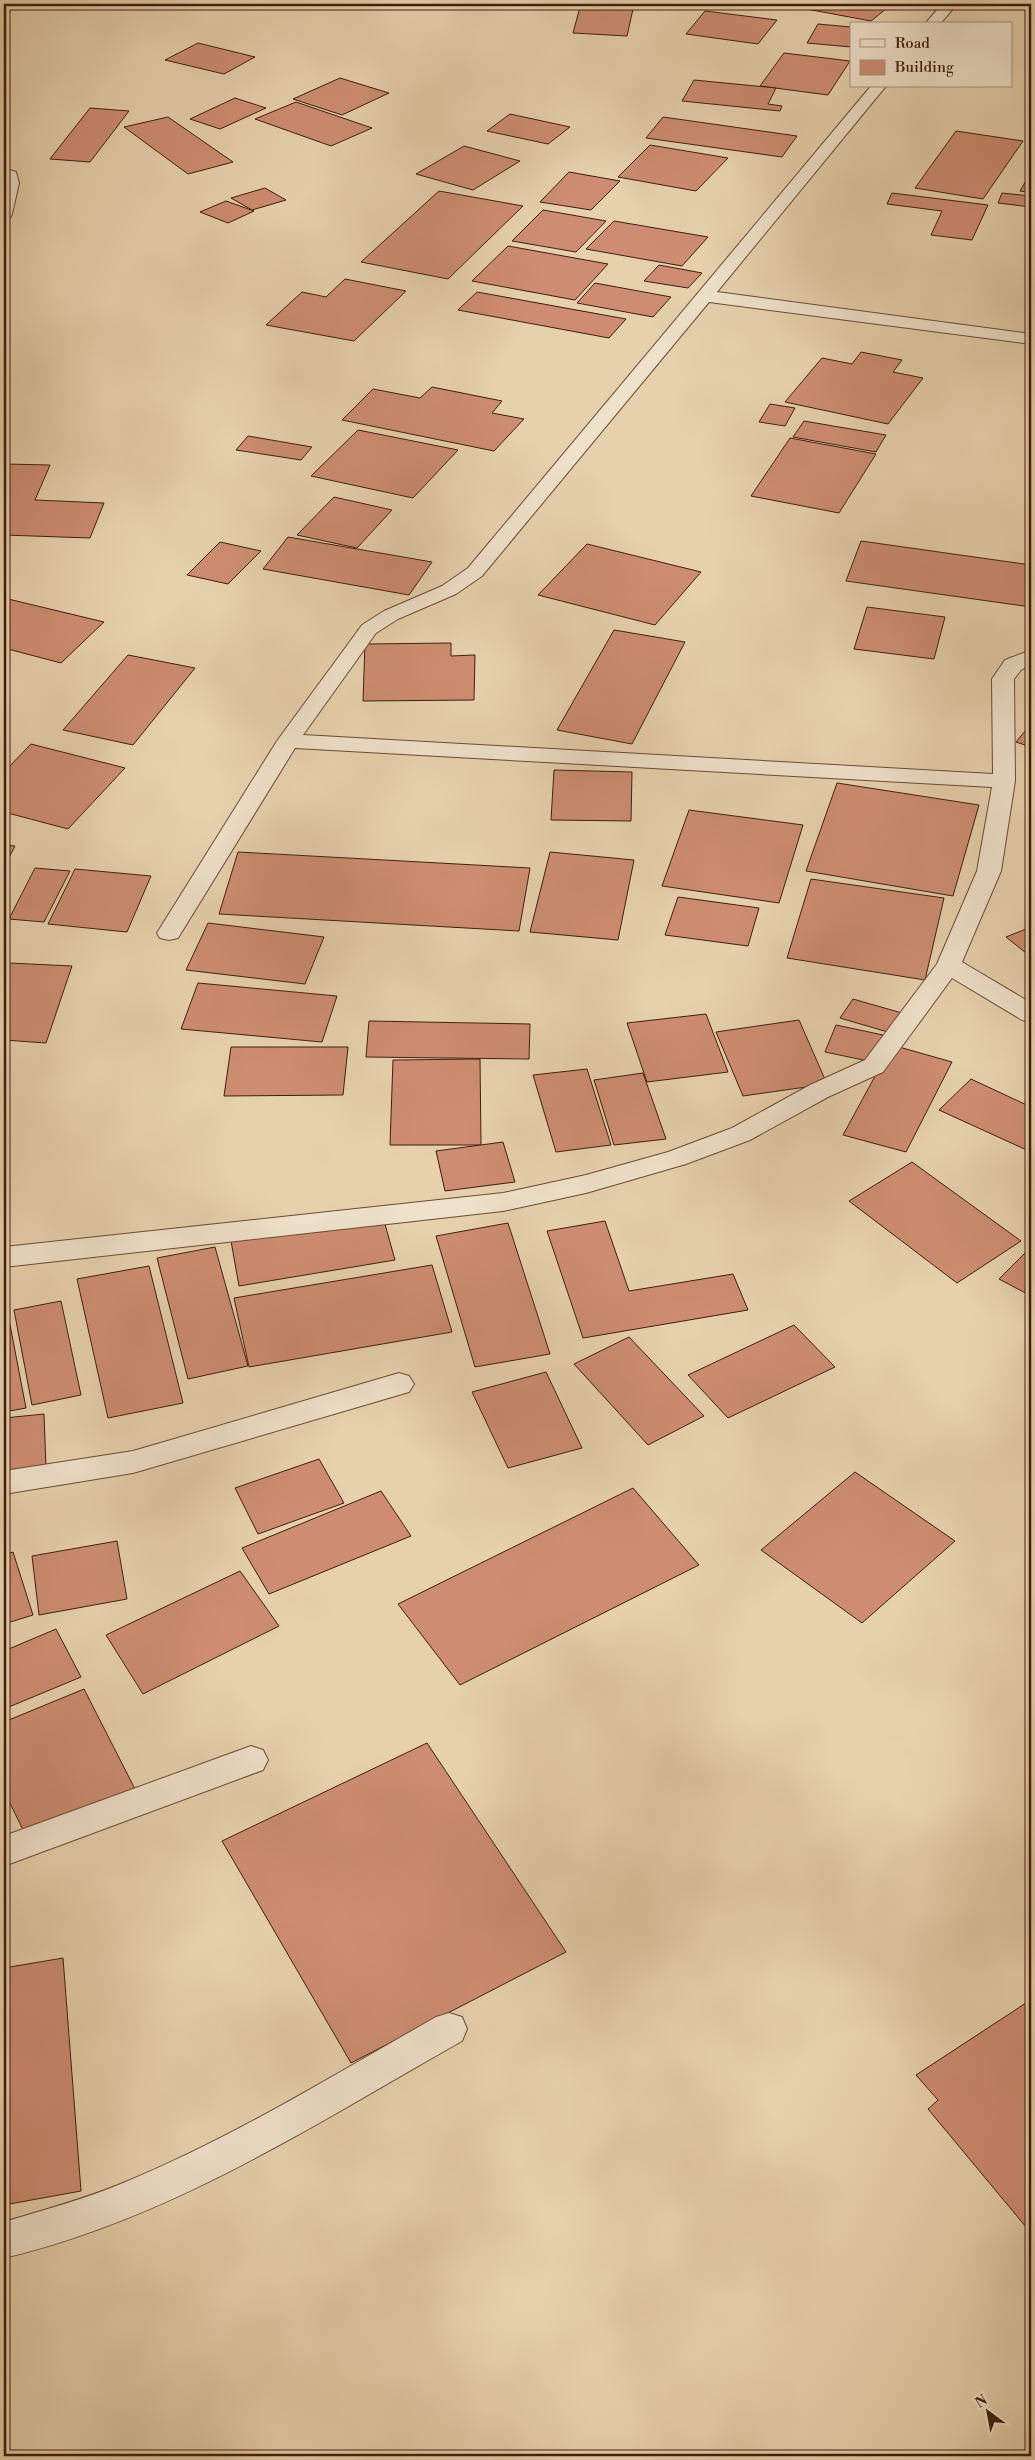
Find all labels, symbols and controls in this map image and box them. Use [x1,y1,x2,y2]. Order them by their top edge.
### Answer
legend [850,22,1012,88]
text: Road [895,34,930,53]
text: Building [894,58,954,77]
north arrow [962,2388,1012,2438]
text: N [972,2391,991,2412]

